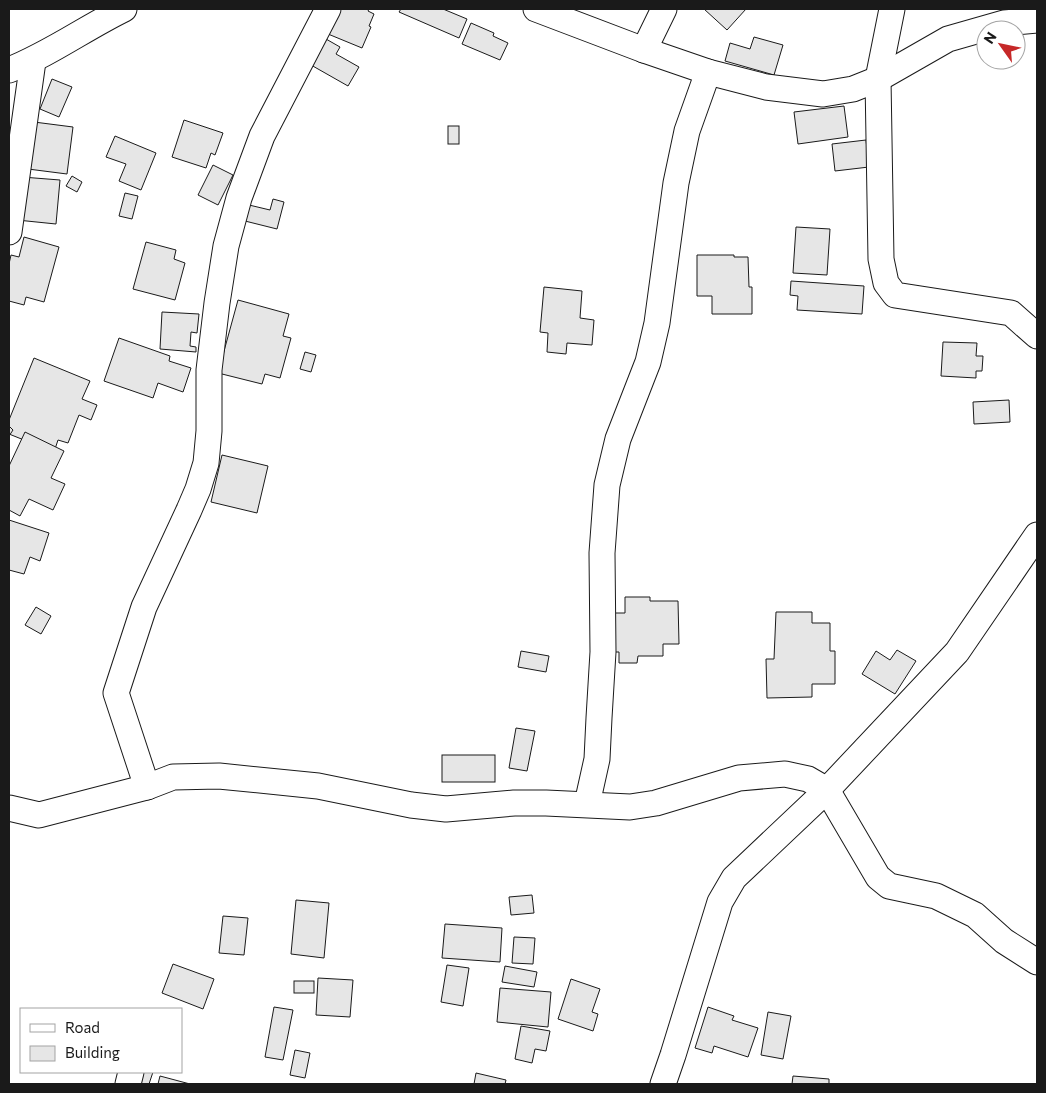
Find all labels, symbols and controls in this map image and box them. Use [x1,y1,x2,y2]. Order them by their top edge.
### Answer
north arrow [976,20,1026,70]
text: N [980,29,1000,47]
legend [20,1008,182,1073]
text: Road [65,1018,100,1036]
text: Building [65,1043,120,1061]

